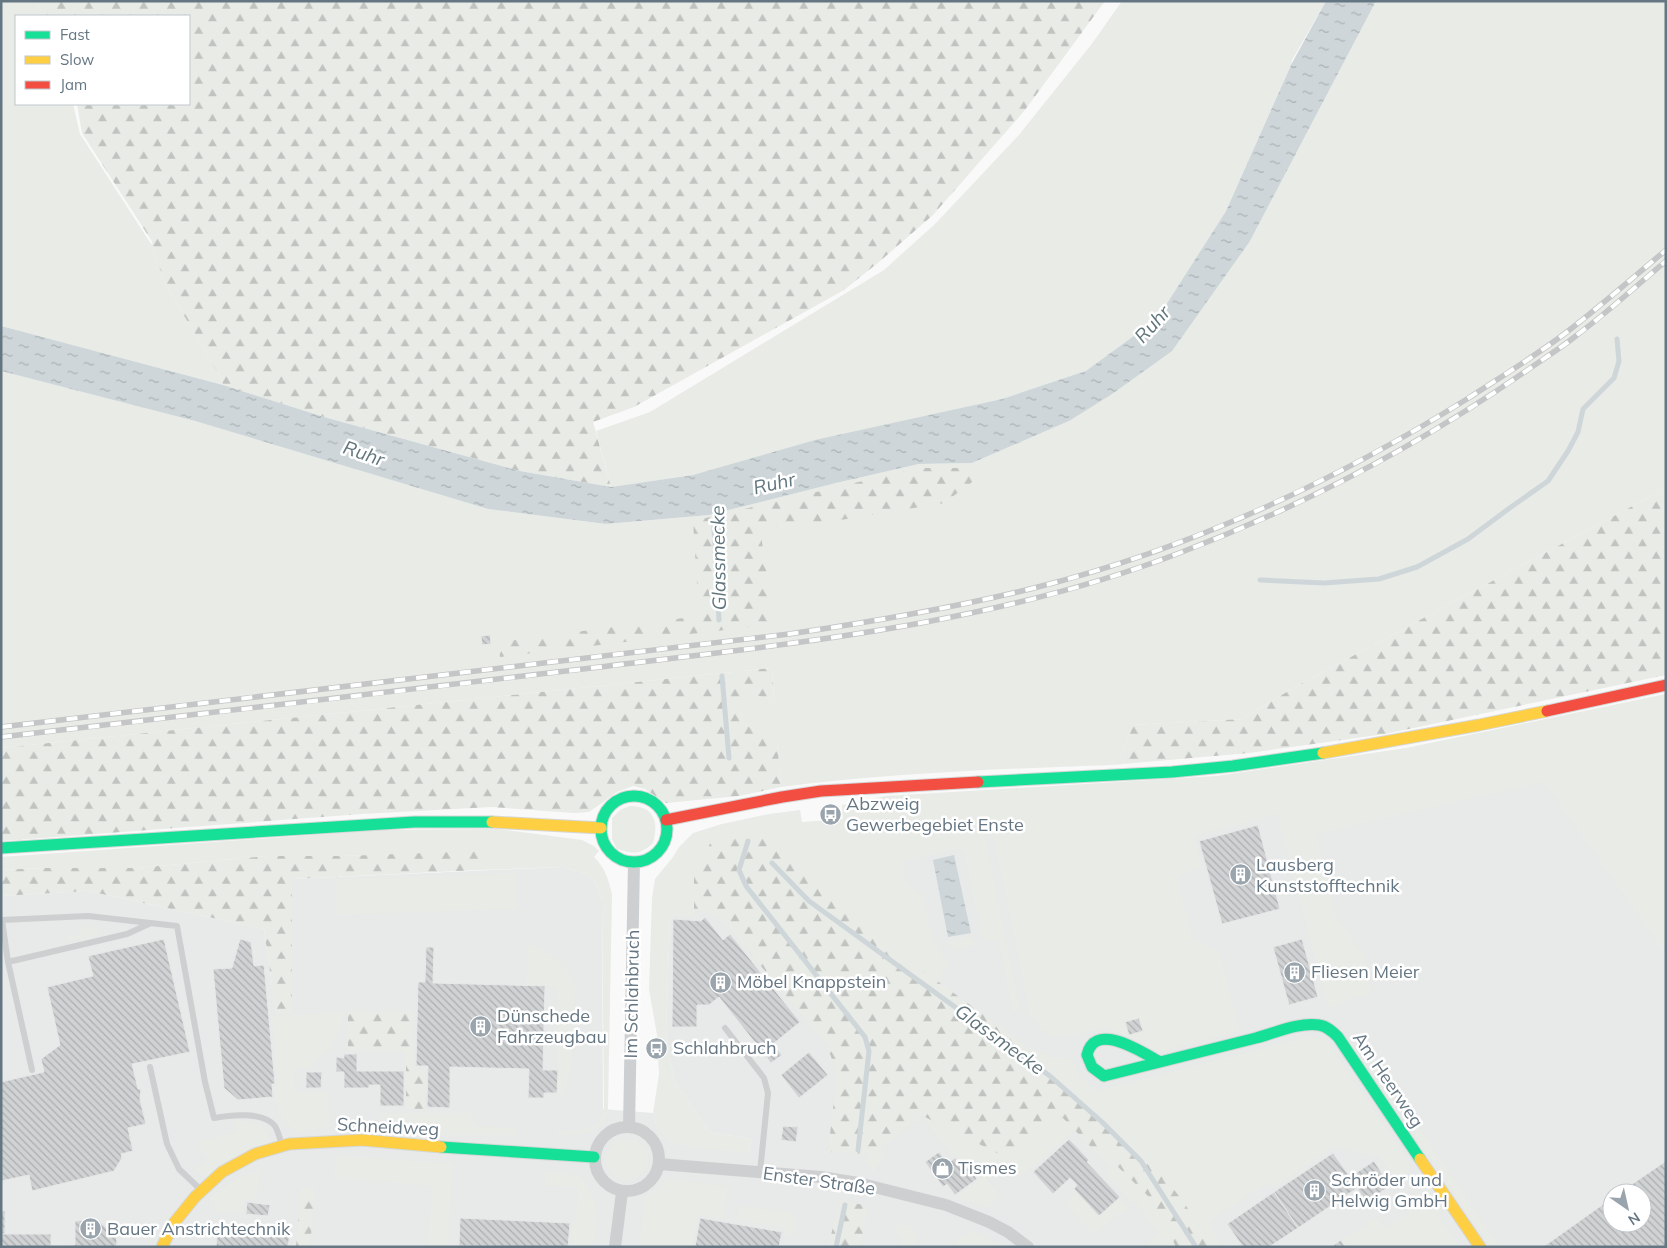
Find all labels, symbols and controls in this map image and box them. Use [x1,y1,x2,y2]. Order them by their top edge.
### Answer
legend [15,15,190,105]
text: Fast [60,25,90,44]
text: Slow [60,50,94,69]
text: Jam [60,75,87,94]
water label: Ruhr [1129,299,1176,348]
water label: Ruhr [340,435,389,472]
water label: Ruhr [751,466,798,499]
water label: Glassmecke [705,505,731,611]
place label: Abzweig Gewerbegebiet Enste [846,792,1024,836]
bus stop icon: Abzweig Gewerbegebiet Enste [818,802,842,826]
place label: Lausberg Kunststofftechnik [1256,853,1400,897]
building icon: Lausberg Kunststofftechnik [1228,863,1252,887]
street label: Im Schlahbruch [619,929,644,1059]
building icon: Fliesen Meier [1283,960,1307,984]
place label: Fliesen Meier [1311,960,1420,983]
building icon: Möbel Knappstein [709,970,733,994]
place label: Möbel Knappstein [737,970,886,993]
water label: Glassmecke [950,998,1050,1080]
place label: Dünschede Fahrzeugbau [497,1004,607,1048]
building icon: Dünschede Fahrzeugbau [469,1014,493,1038]
street label: Am Heerweg [1348,1028,1429,1132]
bus stop icon: Schlahbruch [645,1036,669,1060]
place label: Schlahbruch [673,1036,776,1059]
street label: Schneidweg [336,1112,440,1141]
shop icon: Tismes [930,1156,954,1180]
place label: Tismes [958,1156,1017,1179]
street label: Enster Straße [761,1161,877,1200]
place label: Schröder und Helwig GmbH [1331,1168,1448,1212]
building icon: Schröder und Helwig GmbH [1303,1178,1327,1202]
north arrow [1602,1183,1652,1233]
text: N [1625,1208,1644,1229]
building icon: Bauer Anstrichtechnik [79,1217,103,1241]
place label: Bauer Anstrichtechnik [107,1217,291,1240]

